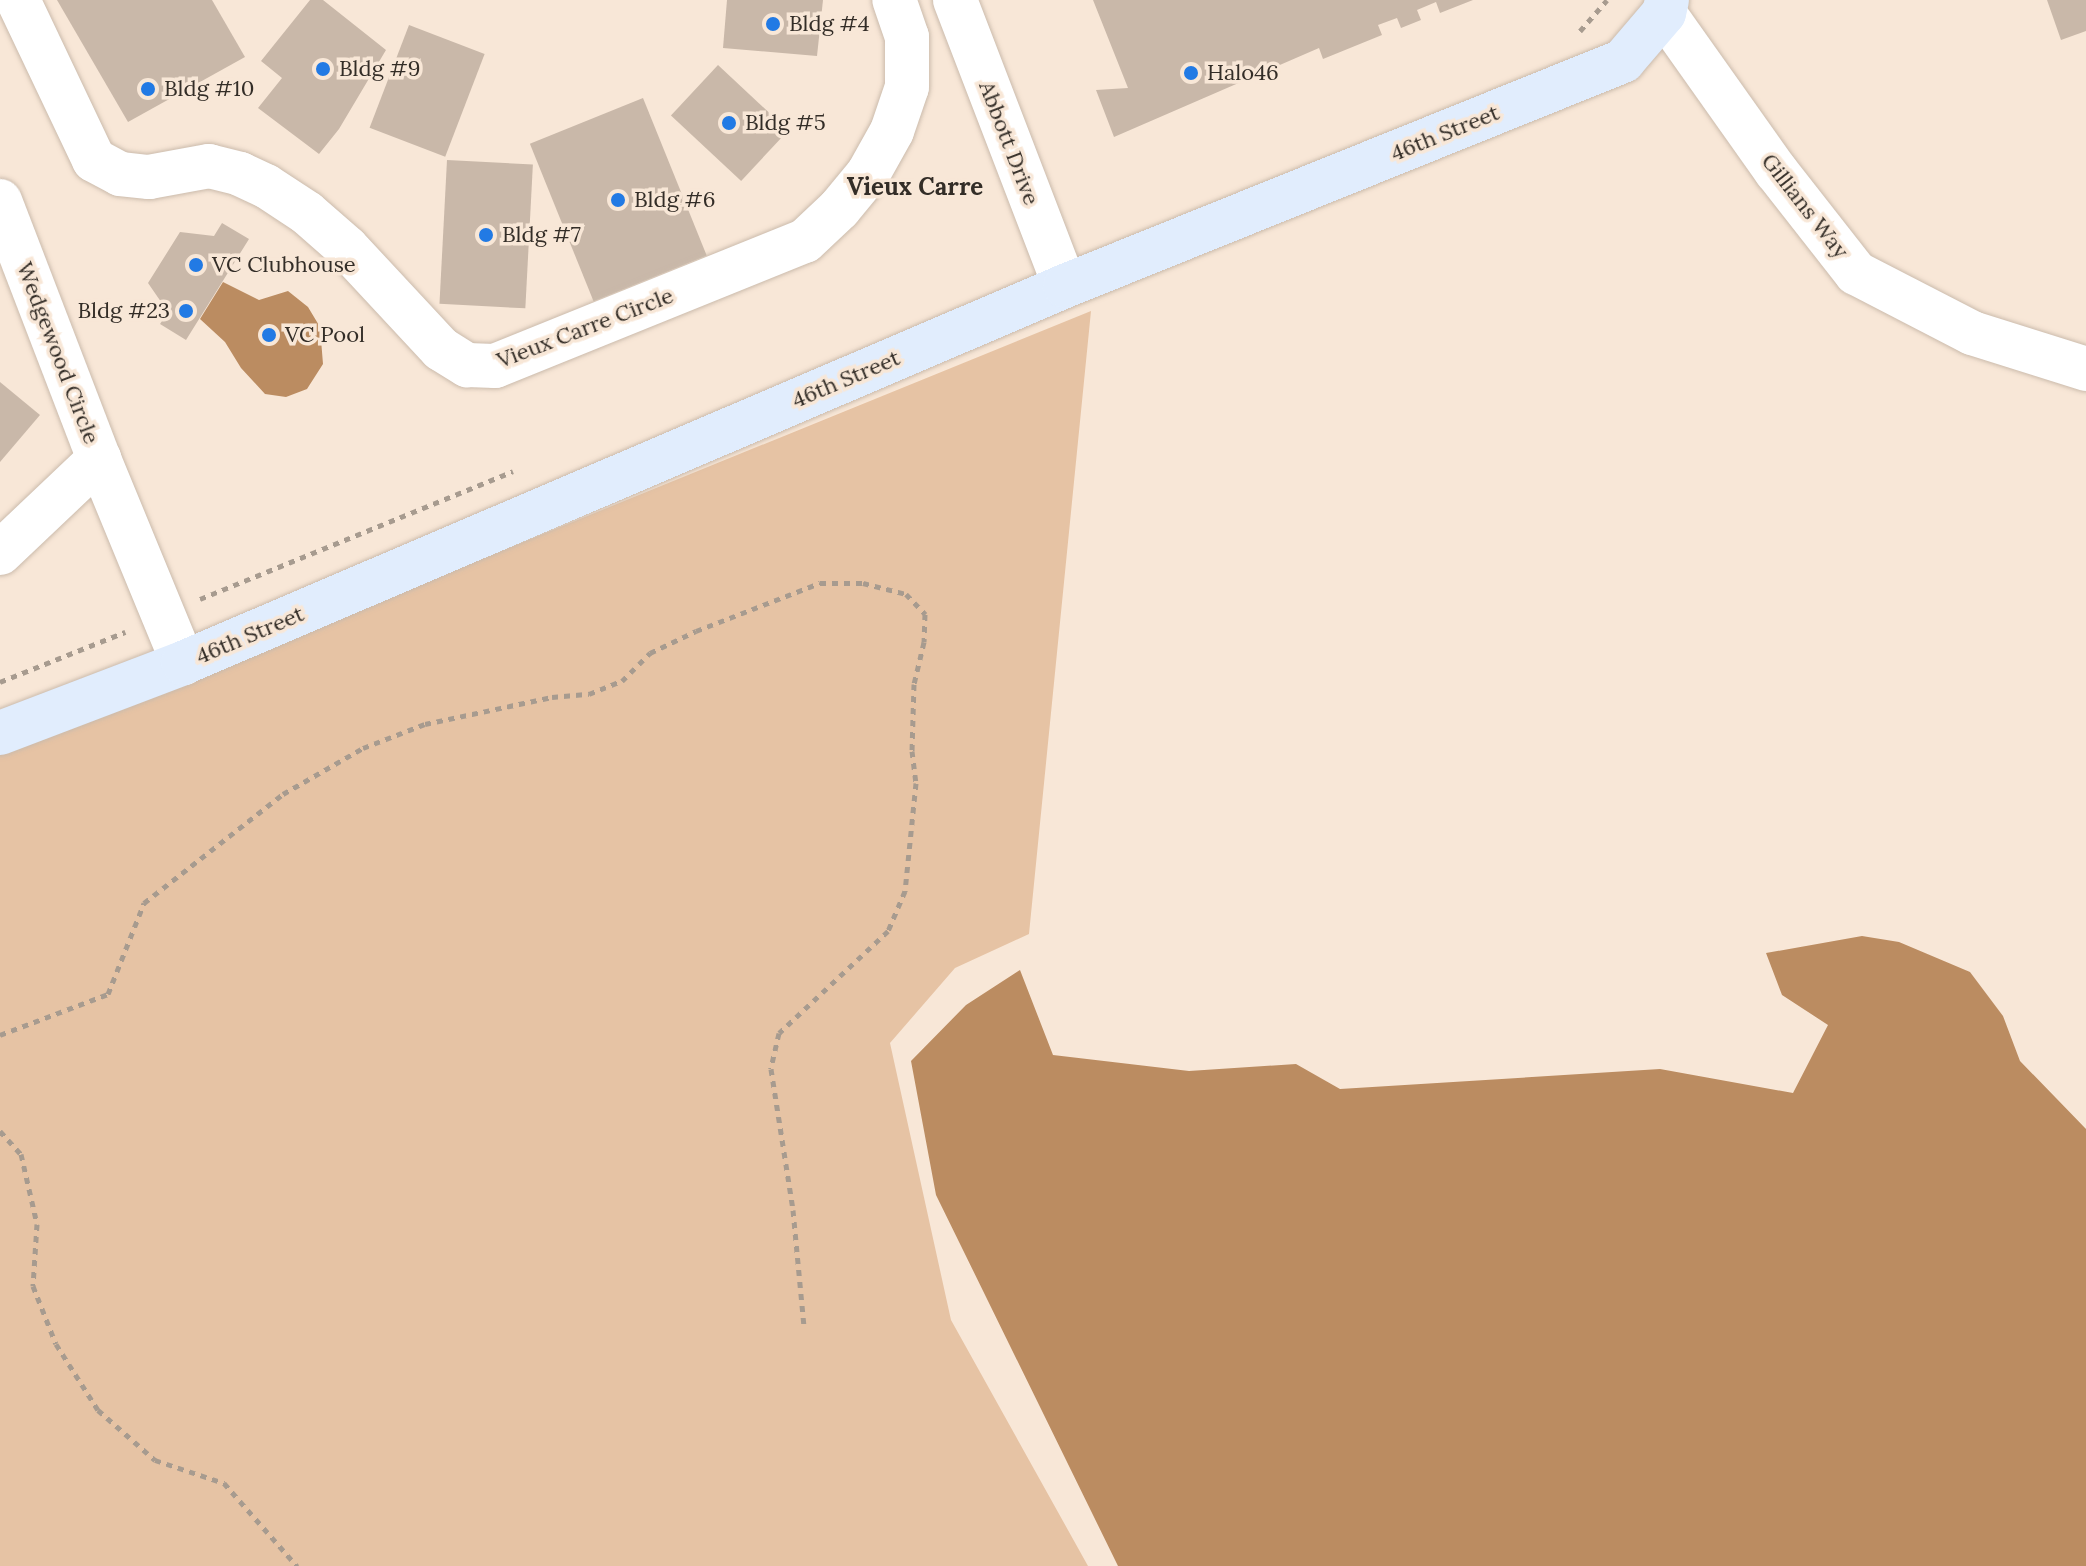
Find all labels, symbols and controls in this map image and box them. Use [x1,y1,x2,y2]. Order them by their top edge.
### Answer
place label: Bldg #4 [789,11,870,37]
marker: Bldg #4 [764,15,782,33]
place label: Bldg #9 [339,56,421,82]
marker: Bldg #9 [314,60,332,78]
place label: Halo46 [1207,60,1279,86]
marker: Halo46 [1182,64,1200,82]
place label: Bldg #10 [164,76,255,102]
street label: Abbott Drive [973,77,1045,209]
marker: Bldg #10 [139,80,157,98]
street label: 46th Street [1387,99,1503,167]
place label: Bldg #5 [745,110,826,136]
marker: Bldg #5 [720,114,738,132]
street label: Gillians Way [1756,148,1854,264]
district label: Vieux Carre [847,173,983,201]
place label: Bldg #6 [634,187,716,213]
marker: Bldg #6 [609,191,627,209]
place label: Bldg #7 [502,222,581,248]
marker: Bldg #7 [477,226,495,244]
place label: VC Clubhouse [212,252,356,278]
marker: VC Clubhouse [187,256,205,274]
street label: Wedgewood Circle [11,258,105,448]
street label: Vieux Carre Circle [493,282,677,374]
place label: Bldg #23 [77,298,170,324]
marker: Bldg #23 [177,302,195,320]
place label: VC Pool [285,322,365,348]
marker: VC Pool [260,326,278,344]
street label: 46th Street [788,344,904,414]
street label: 46th Street [192,600,308,670]

